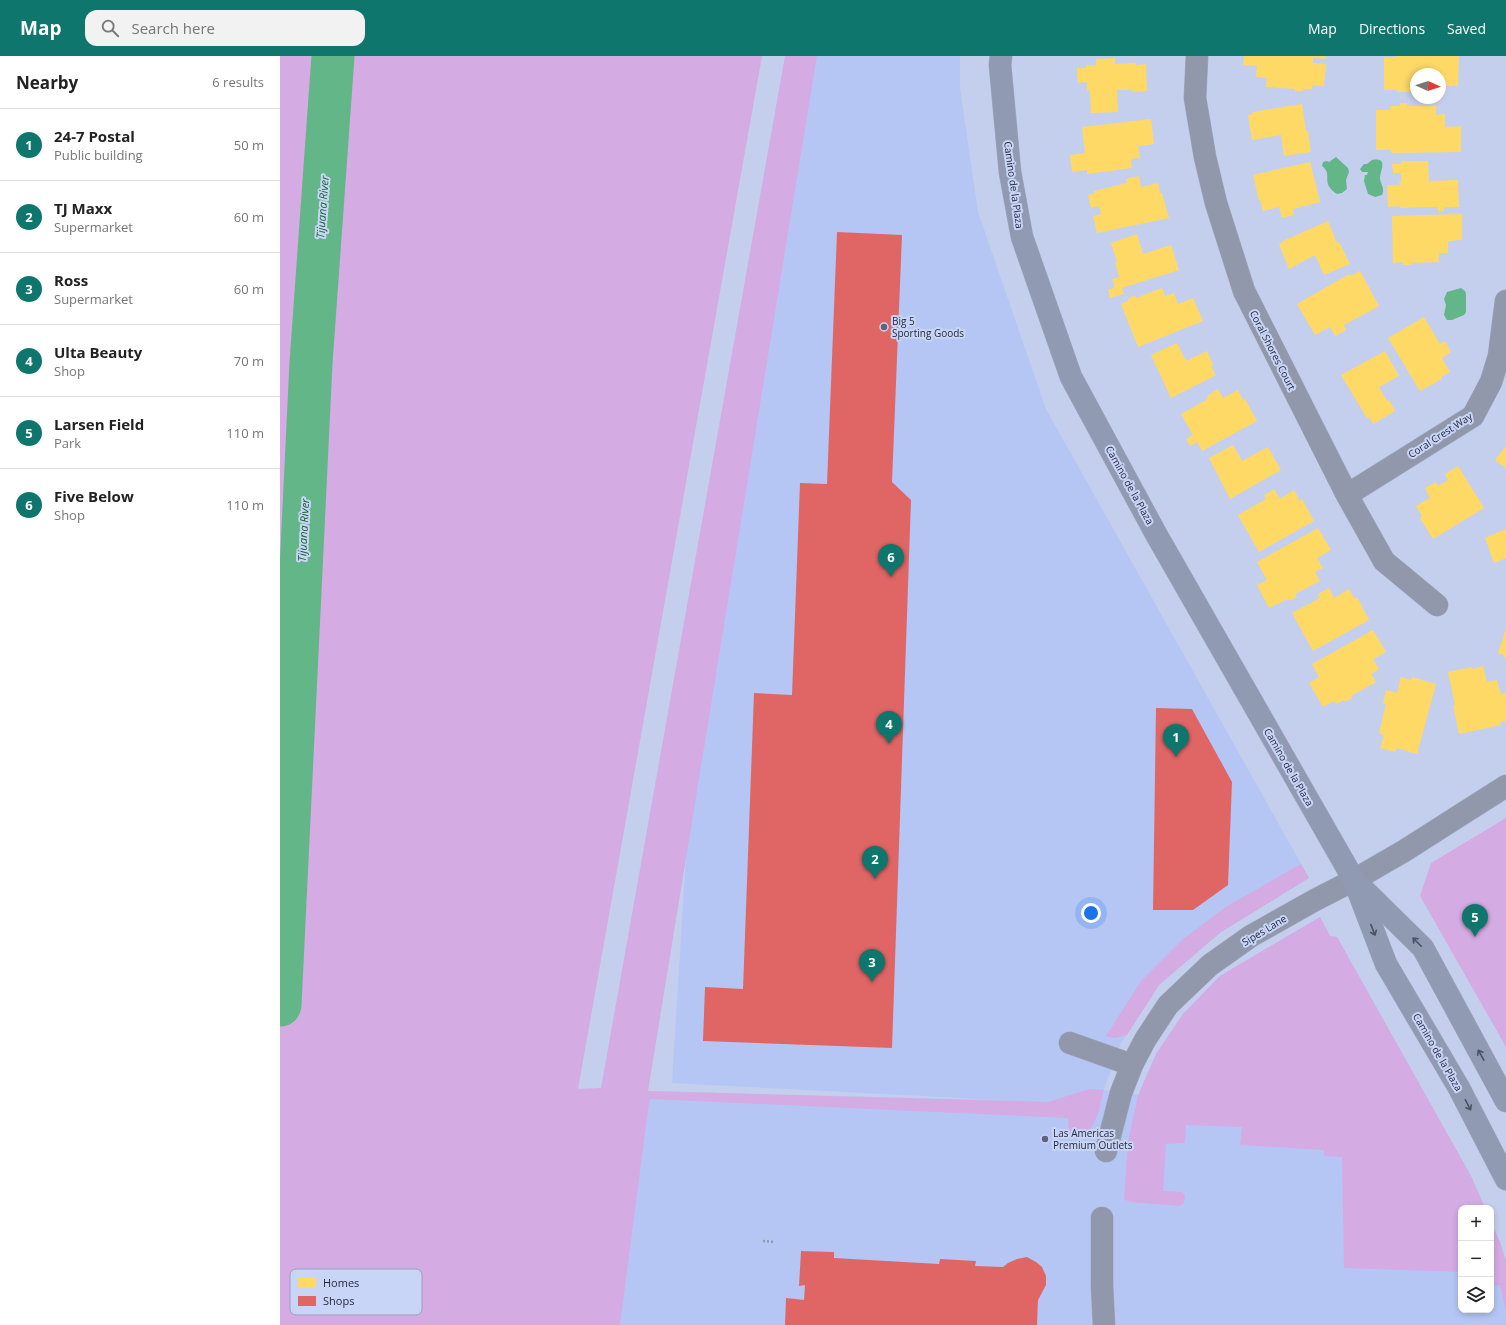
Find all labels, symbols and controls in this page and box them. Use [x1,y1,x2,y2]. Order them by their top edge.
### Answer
search box [85,10,365,46]
text: Map [20,15,61,41]
icon: search [99,17,121,39]
text: Search here [131,18,215,38]
text: Map [1308,19,1337,38]
text: Directions [1359,19,1425,38]
text: Saved [1447,19,1486,38]
north arrow [1410,68,1446,104]
text: Nearby [16,71,78,94]
text: 6 results [212,73,264,91]
text: 24-7 Postal [54,126,135,146]
text: 1 [25,136,33,154]
text: 50 m [234,136,264,154]
street label: Camino de la Plaza [1001,141,1027,229]
text: Public building [54,146,143,164]
water label: Tijuana River [312,174,332,239]
text: TJ Maxx [54,198,112,218]
text: 2 [25,208,33,226]
text: 60 m [234,208,264,226]
text: Supermarket [54,218,133,236]
text: Ross [54,270,88,290]
text: 3 [25,280,33,298]
text: 60 m [234,280,264,298]
text: Supermarket [54,290,133,308]
street label: Coral Shores Court [1247,308,1299,393]
place label: Big 5 Sporting Goods [892,314,964,340]
marker: Big 5 Sporting Goods [879,322,889,332]
text: Ulta Beauty [54,342,142,362]
text: 4 [25,352,33,370]
text: 70 m [234,352,264,370]
text: Shop [54,362,85,380]
street label: Coral Crest Way [1405,408,1476,461]
text: Larsen Field [54,414,144,434]
text: 5 [25,424,33,442]
text: 110 m [226,424,264,442]
text: Park [54,434,81,452]
street label: Camino de la Plaza [1103,443,1157,527]
text: Five Below [54,486,134,506]
text: 6 [25,496,33,514]
text: 110 m [226,496,264,514]
water label: Tijuana River [294,498,312,562]
text: Shop [54,506,85,524]
pin: 6 [878,544,904,577]
pin: 4 [876,711,902,744]
pin: 1 [1163,724,1189,757]
street label: Camino de la Plaza [1261,726,1317,808]
pin: 2 [862,846,888,879]
your location [1081,903,1101,923]
pin: 5 [1462,904,1488,937]
street label: Sipes Lane [1239,911,1289,949]
one-way arrow [1369,923,1377,935]
one-way arrow [1412,937,1422,947]
pin: 3 [859,949,885,982]
street label: Camino de la Plaza [1410,1011,1466,1093]
one-way arrow [1476,1049,1484,1061]
one-way arrow [1465,1099,1472,1111]
place label: Las Americas Premium Outlets [1053,1126,1133,1152]
marker: Las Americas Premium Outlets [1040,1134,1050,1144]
map controls [1458,1205,1494,1313]
button: + [1458,1205,1494,1241]
button: − [1458,1241,1494,1277]
legend [290,1269,422,1315]
text: Homes [323,1275,359,1290]
button: layers [1458,1277,1494,1313]
text: Shops [323,1293,354,1308]

